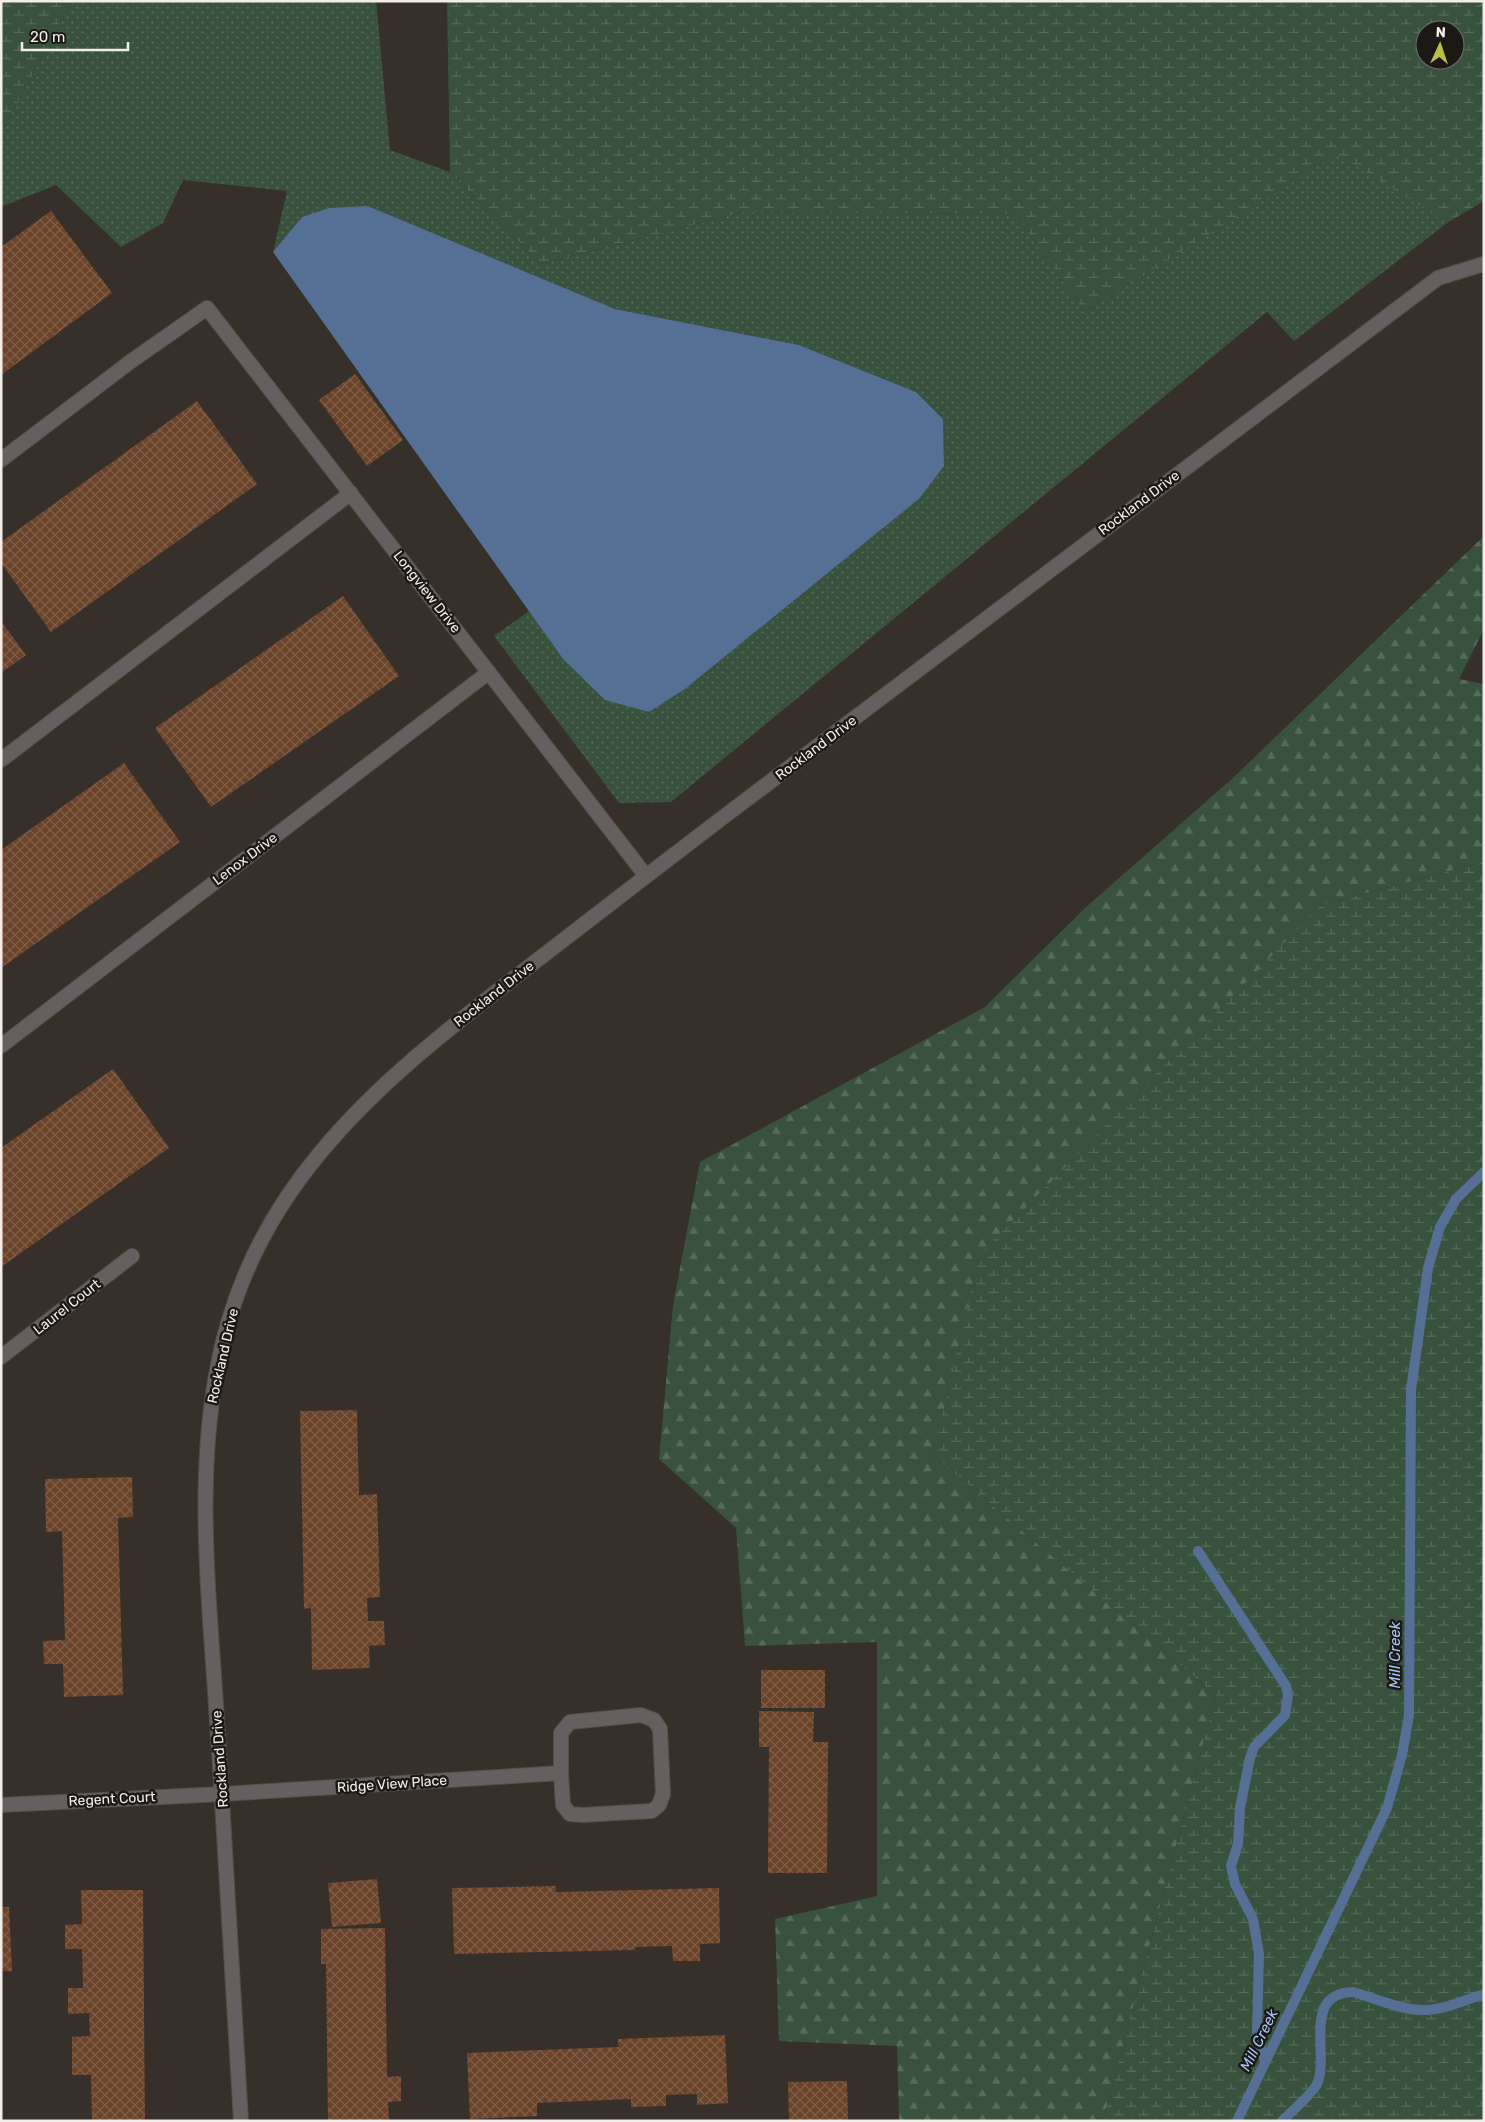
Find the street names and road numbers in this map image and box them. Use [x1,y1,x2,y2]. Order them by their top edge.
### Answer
street label: Rockland Drive [1095,467,1183,539]
street label: Longview Drive [390,548,464,637]
street label: Rockland Drive [772,712,860,784]
street label: Lenox Drive [209,829,281,889]
street label: Rockland Drive [450,957,538,1031]
street label: Laurel Court [30,1275,104,1338]
street label: Rockland Drive [204,1307,242,1405]
street label: Rockland Drive [208,1710,232,1808]
street label: Ridge View Place [336,1772,448,1796]
street label: Regent Court [68,1788,156,1810]

